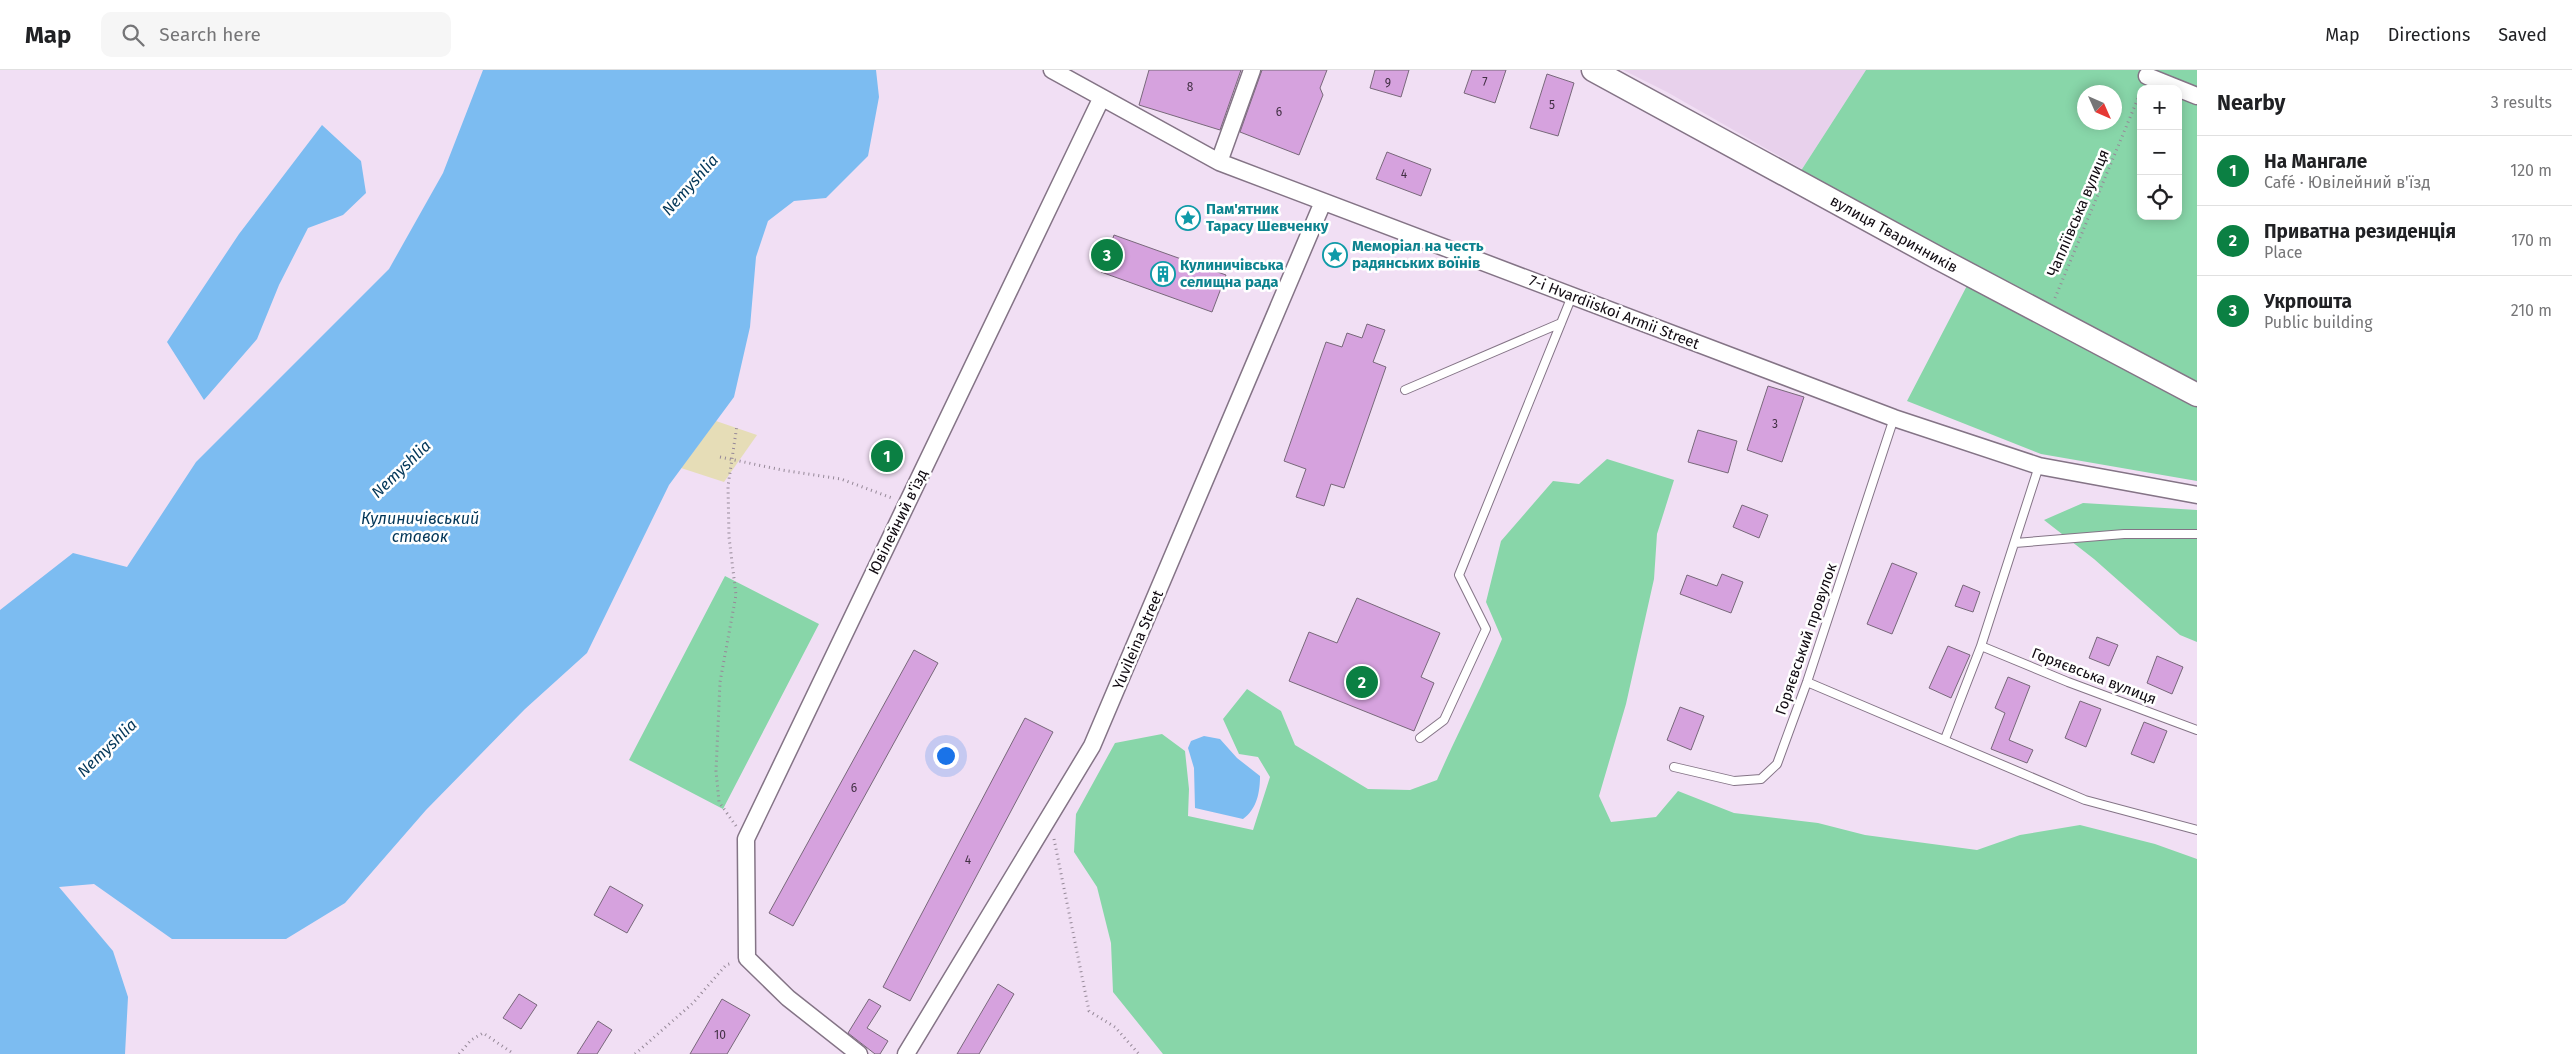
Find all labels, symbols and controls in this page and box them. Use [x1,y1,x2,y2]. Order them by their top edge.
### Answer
search box [101,12,451,57]
text: Map [25,21,71,49]
icon: search [119,21,147,49]
text: Search here [159,23,261,46]
text: Map [2325,24,2360,46]
text: Directions [2388,24,2470,46]
text: Saved [2498,24,2547,46]
house number: 7 [1482,75,1488,89]
house number: 9 [1385,76,1391,90]
house number: 8 [1187,80,1194,94]
north arrow [2077,85,2122,130]
map controls [2137,85,2182,220]
button: + [2137,85,2182,130]
text: Nearby [2217,90,2285,116]
text: 3 results [2491,93,2552,112]
house number: 5 [1549,98,1555,112]
house number: 6 [1276,105,1282,119]
button: − [2137,130,2182,175]
street label: Чапліївська вулиця [2043,147,2113,279]
text: На Мангале [2264,150,2367,173]
water label: Nemyshlia [658,151,722,219]
text: 1 [2229,161,2237,180]
text: 120 m [2510,161,2552,180]
house number: 4 [1401,167,1408,181]
text: Café · Ювілейний в'їзд [2264,173,2430,192]
button: locate [2137,175,2182,220]
street label: вулиця Тваринників [1827,191,1961,277]
place label: Пам'ятник Тарасу Шевченку [1206,200,1329,235]
place icon: Пам'ятник Тарасу Шевченку [1175,205,1201,231]
text: Приватна резиденція [2264,220,2456,243]
text: 2 [2229,231,2237,250]
text: 170 m [2511,231,2552,250]
pin: 3 [1091,236,1123,274]
place label: Меморіал на честь радянських воїнів [1352,237,1484,272]
place icon: Меморіал на честь радянських воїнів [1322,242,1348,268]
text: Place [2264,243,2303,262]
place label: Кулиничівська селищна рада [1180,256,1284,291]
building icon: Кулиничівська селищна рада [1150,261,1176,287]
street label: 7-i Hvardiiskoi Armii Street [1526,271,1702,353]
text: Укрпошта [2264,290,2352,313]
text: 3 [2229,301,2237,320]
text: 210 m [2511,301,2552,320]
text: Public building [2264,313,2372,332]
house number: 3 [1772,417,1778,431]
water label: Nemyshlia [367,436,435,502]
pin: 1 [871,437,903,475]
street label: Ювілейний в'їзд [865,466,931,578]
water label: Кулиничівський ставок [361,509,479,546]
street label: Горяєвський провулок [1772,561,1841,717]
street label: Yuvileina Street [1109,587,1167,692]
street label: Горяєвська вулиця [2029,644,2159,708]
pin: 2 [1346,663,1378,701]
water label: Nemyshlia [73,715,141,781]
your location [933,743,959,769]
house number: 6 [851,781,857,795]
house number: 4 [965,853,972,867]
house number: 10 [714,1028,726,1042]

